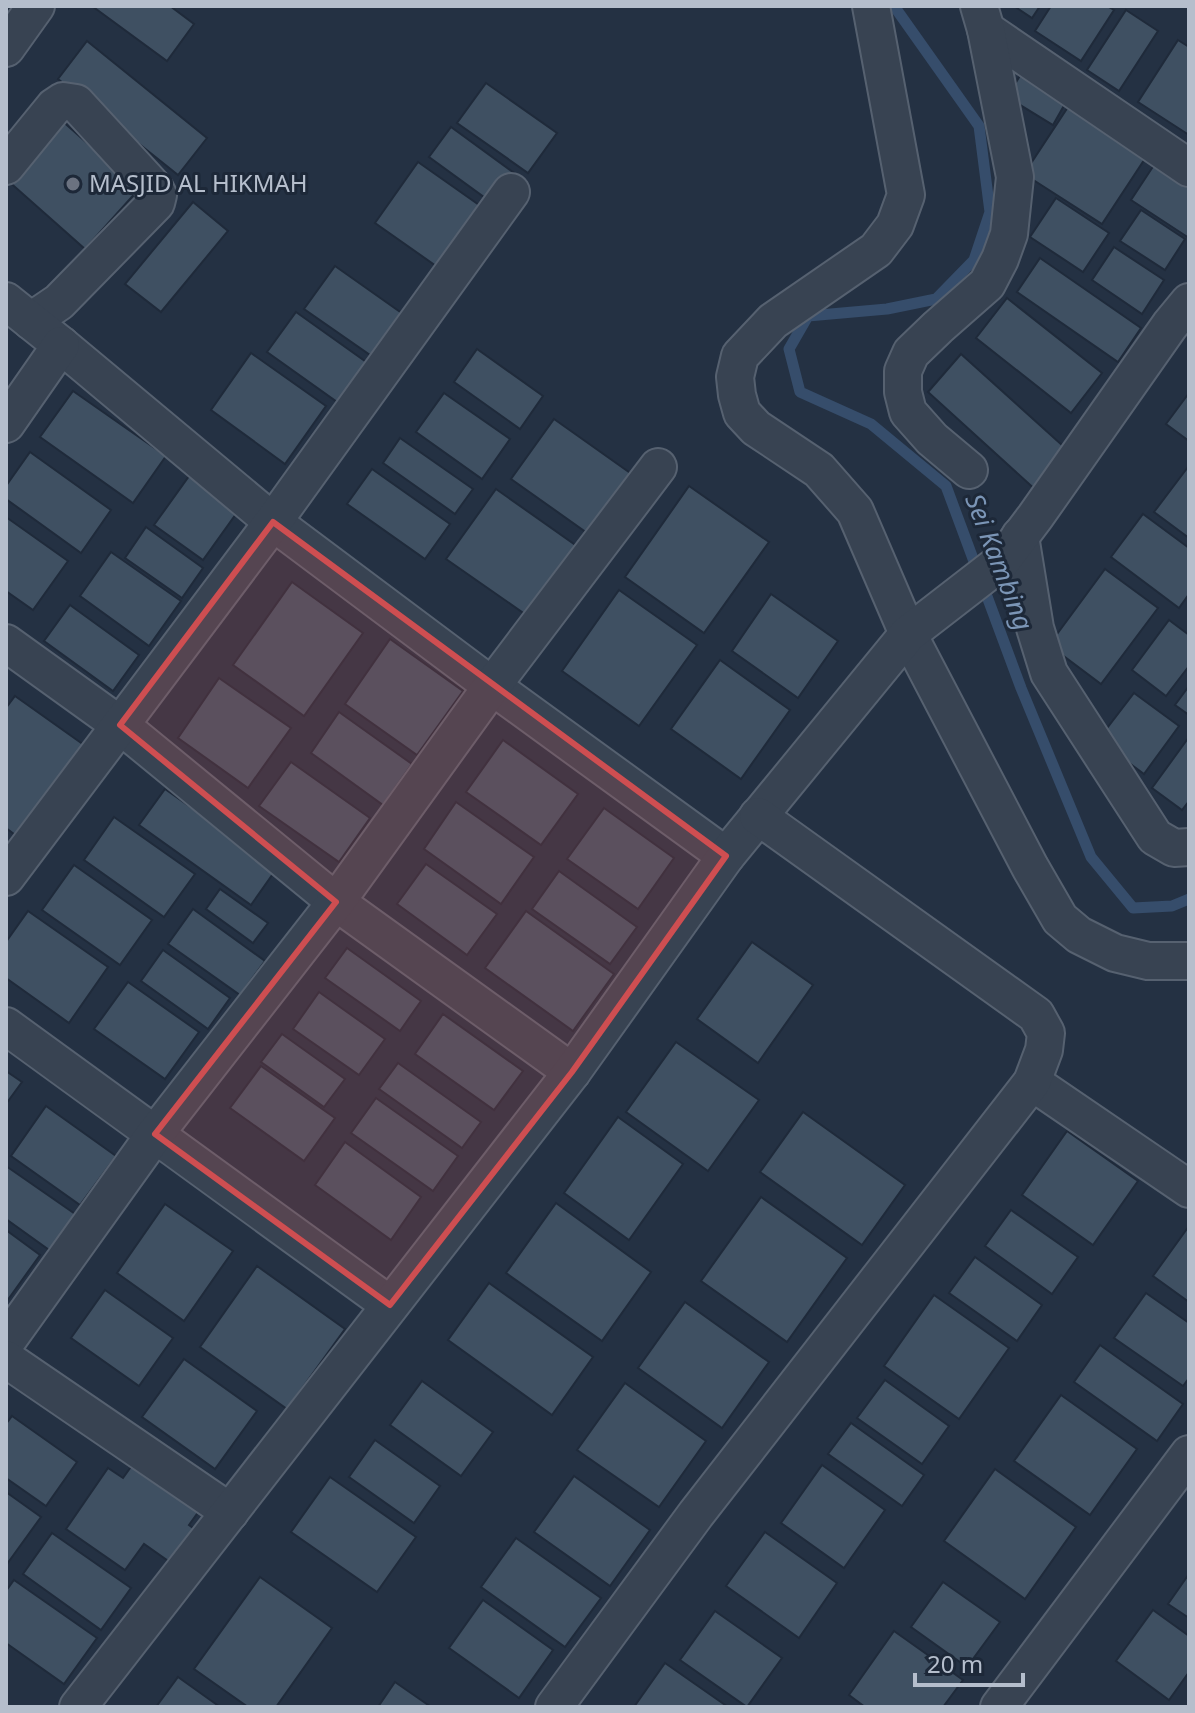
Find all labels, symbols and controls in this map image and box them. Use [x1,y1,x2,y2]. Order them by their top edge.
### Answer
place label: MASJID AL HIKMAH [89,166,308,199]
marker: MASJID AL HIKMAH [64,175,82,193]
water label: Sei Kambing [957,488,1042,635]
scale bar [915,1637,1023,1687]
text: 20 m [927,1647,983,1680]

